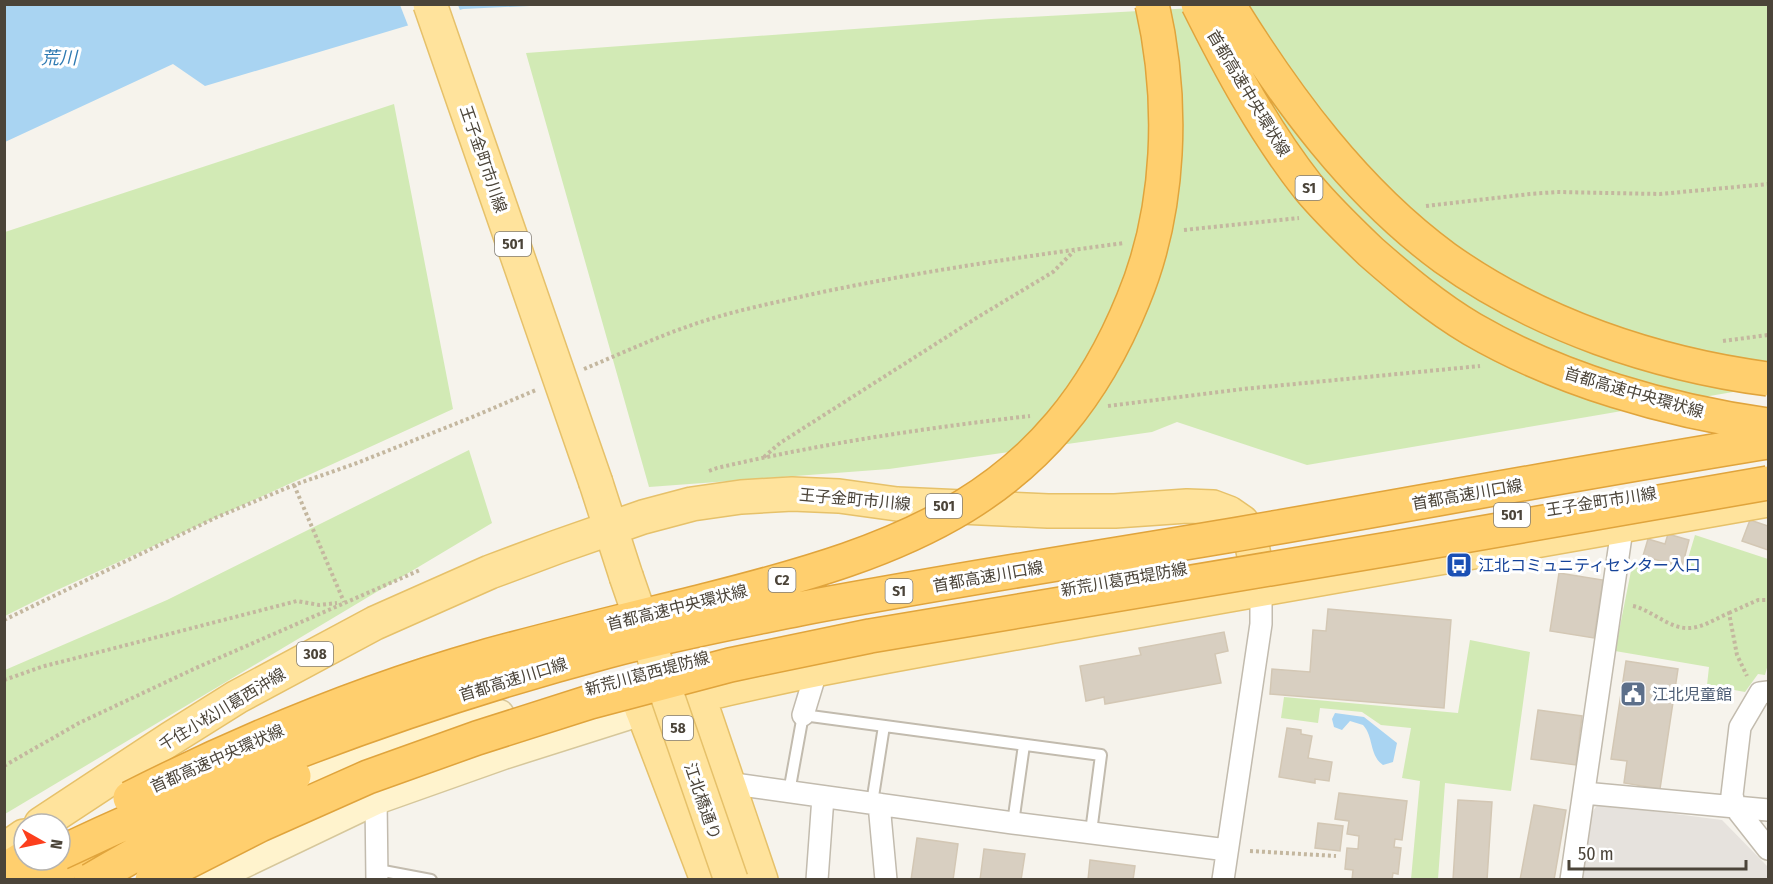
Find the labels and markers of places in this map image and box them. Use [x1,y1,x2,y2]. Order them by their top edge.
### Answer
bus stop icon: 江北コミュニティセンター入口 [1444,550,1474,580]
place label: 江北コミュニティセンター入口 [1478,556,1701,575]
public building icon: 江北児童館 [1618,679,1648,709]
place label: 江北児童館 [1652,685,1732,704]

